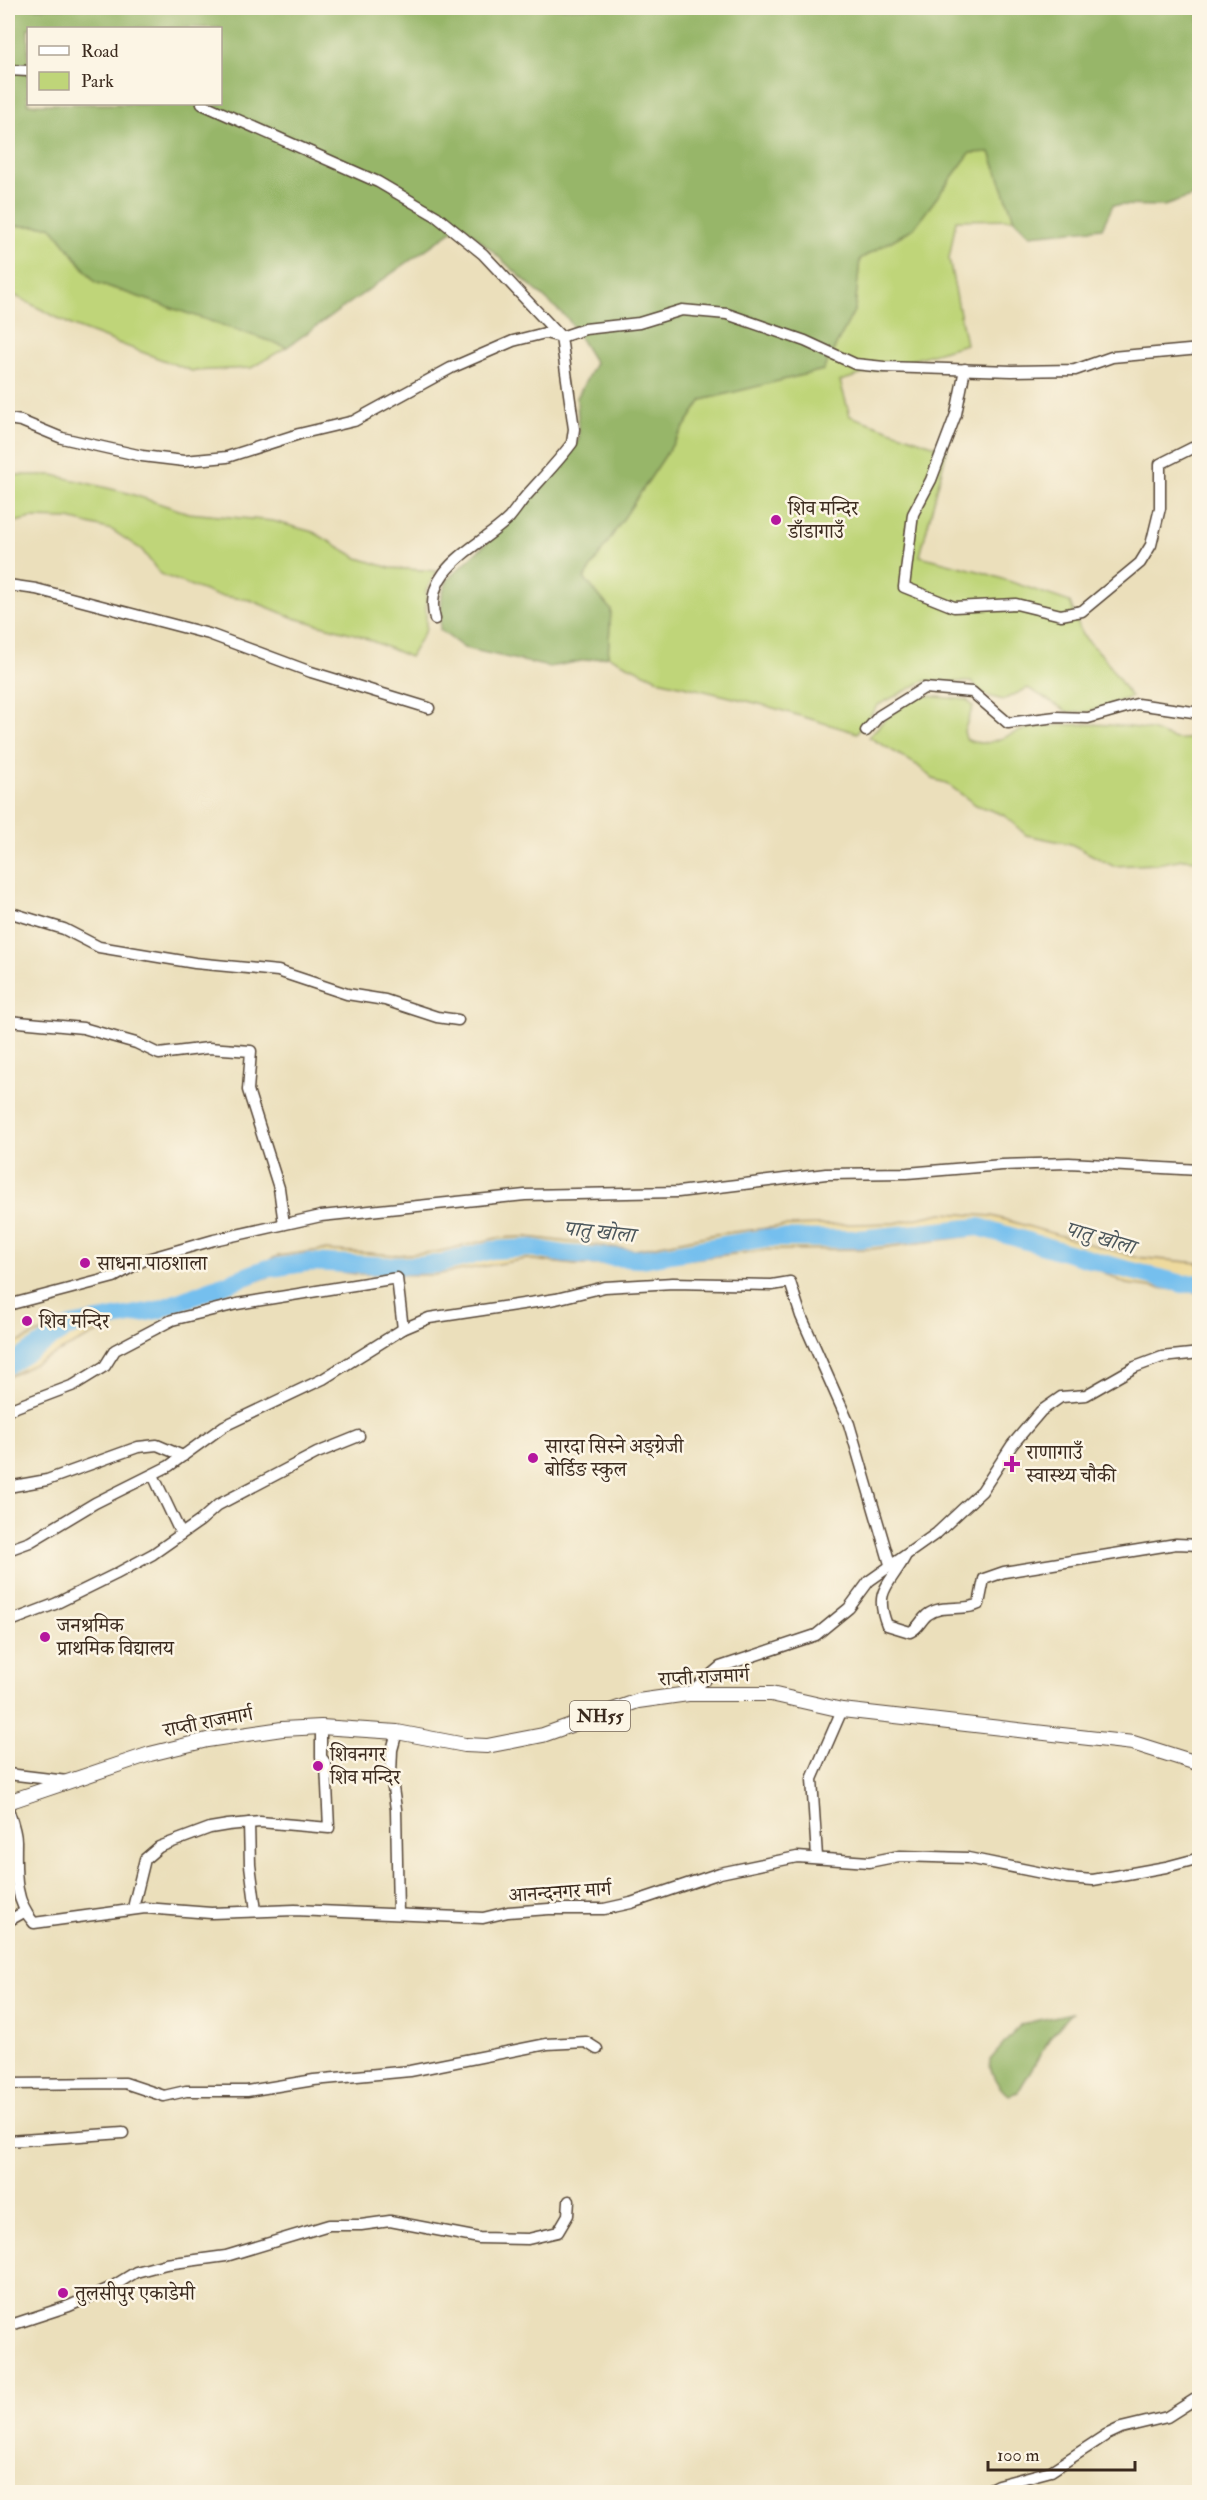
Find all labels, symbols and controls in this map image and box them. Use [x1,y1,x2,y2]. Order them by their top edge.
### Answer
legend [27,27,222,105]
text: Road [81,40,119,63]
text: Park [81,70,114,93]
place label: शिव मन्दिर डाँडागाउँ [787,496,860,544]
marker: शिव मन्दिर डाँडागाउँ [769,513,783,527]
water label: पातु खोला [562,1215,640,1250]
water label: पातु खोला [1062,1215,1142,1262]
place label: साधना पाठशाला [96,1251,208,1276]
marker: साधना पाठशाला [78,1256,92,1270]
place label: शिव मन्दिर [38,1309,111,1334]
marker: शिव मन्दिर [20,1314,34,1328]
place label: सारदा सिस्ने अङ्ग्रेजी बोर्डिङ स्कुल [544,1434,684,1483]
place label: राणागाउँ स्वास्थ्य चौकी [1025,1440,1117,1488]
marker: सारदा सिस्ने अङ्ग्रेजी बोर्डिङ स्कुल [526,1451,540,1465]
marker: राणागाउँ स्वास्थ्य चौकी [1003,1455,1021,1473]
place label: जनश्रमिक प्राथमिक विद्यालय [56,1613,175,1661]
marker: जनश्रमिक प्राथमिक विद्यालय [38,1630,52,1644]
street label: राप्ती राजमार्ग [657,1662,751,1692]
street label: राप्ती राजमार्ग [160,1701,256,1743]
road number: NH55 [570,1701,630,1731]
place label: शिवनगर शिव मन्दिर [329,1742,402,1790]
marker: शिवनगर शिव मन्दिर [311,1759,325,1773]
street label: आनन्दनगर मार्ग [508,1876,614,1908]
place label: तुलसीपुर एकाडेमी [74,2281,196,2307]
marker: तुलसीपुर एकाडेमी [56,2286,70,2300]
scale bar [988,2434,1135,2472]
text: 100 m [997,2444,1040,2467]

